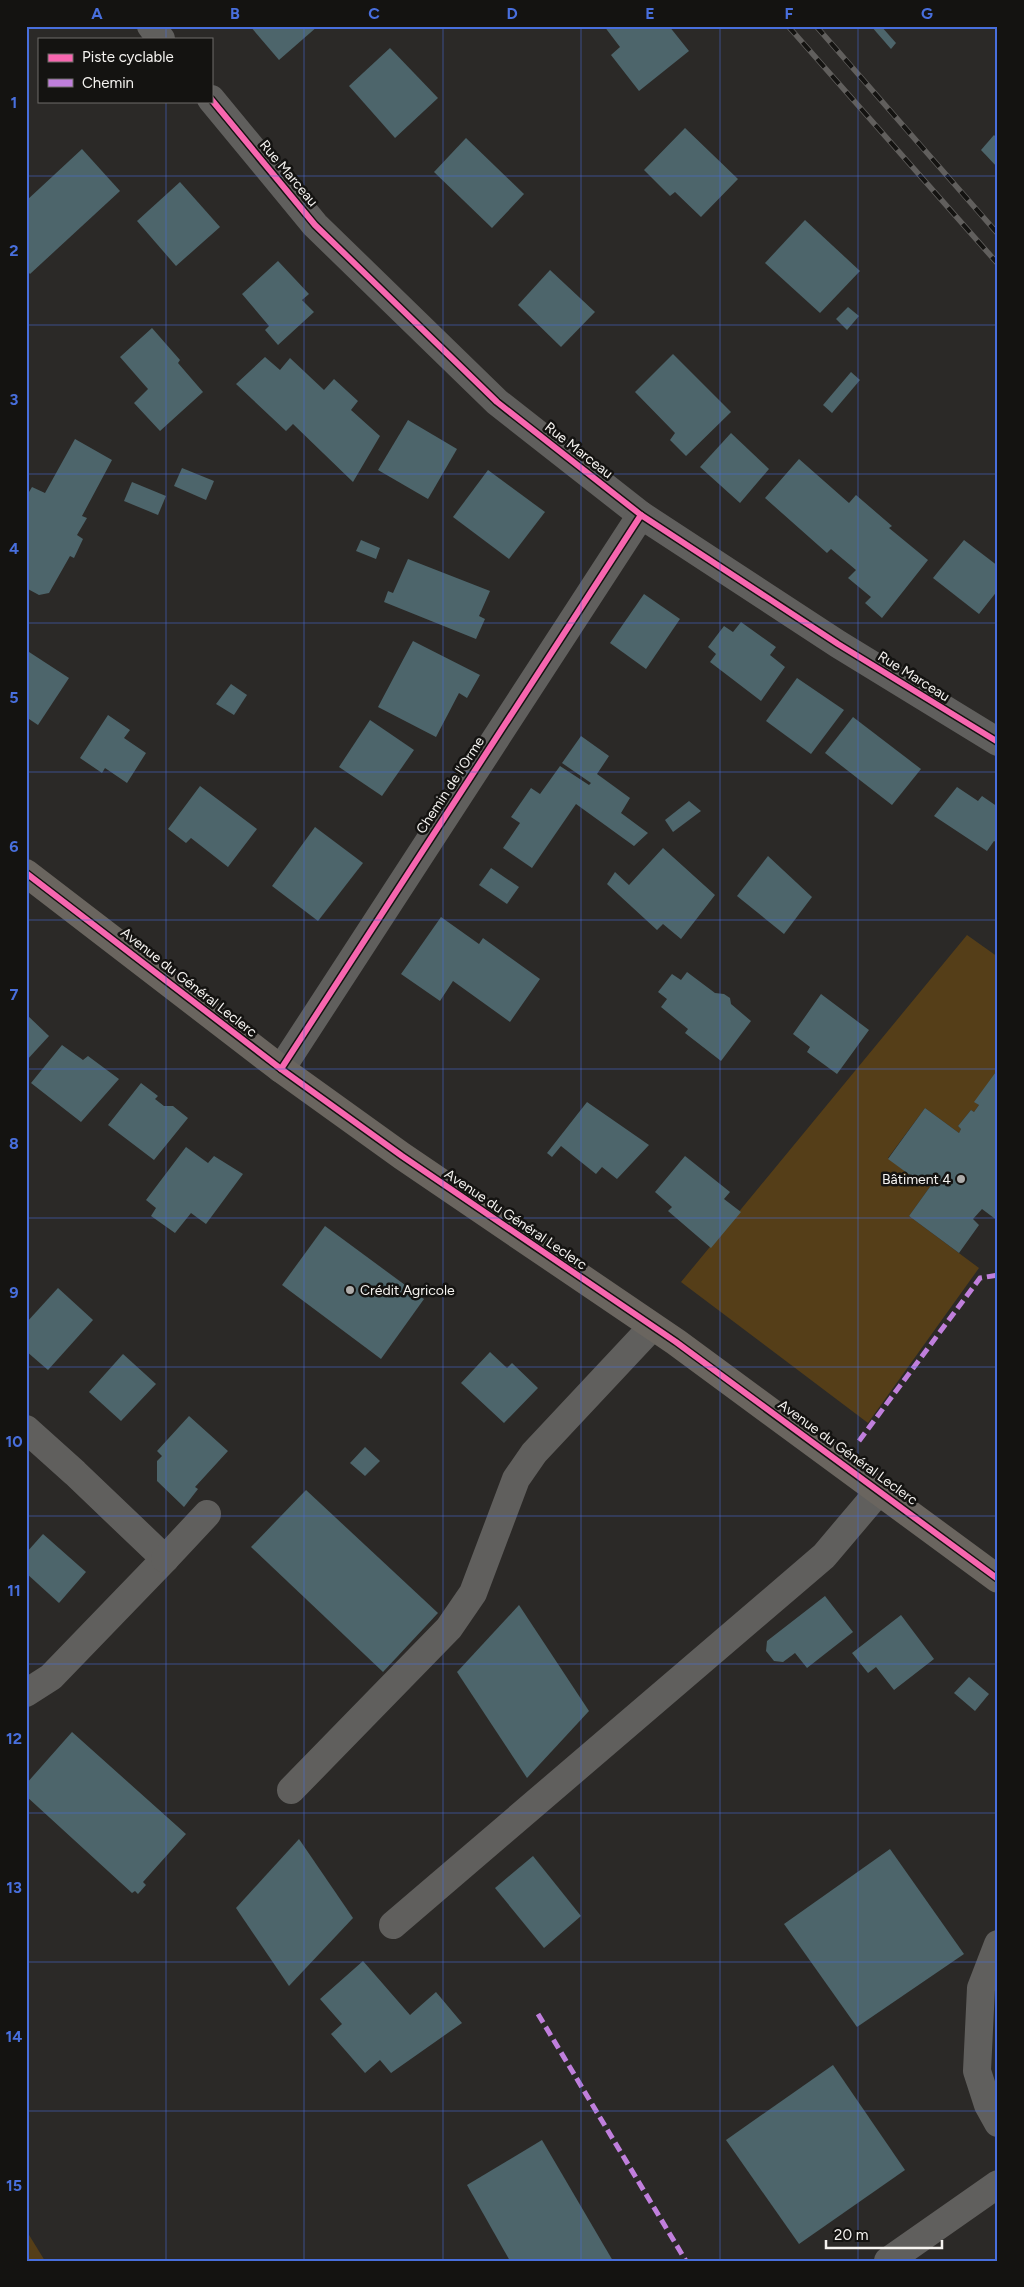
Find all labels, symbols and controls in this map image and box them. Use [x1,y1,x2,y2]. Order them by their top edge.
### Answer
text: A [91,4,103,23]
text: B [230,4,240,23]
text: C [368,4,380,23]
text: D [506,4,518,23]
text: E [645,4,655,23]
text: F [785,4,794,23]
text: G [921,4,933,23]
legend [38,38,212,102]
text: Piste cyclable [82,48,174,66]
text: Chemin [82,74,134,92]
text: 1 [11,93,17,112]
street label: Rue Marceau [256,137,321,210]
text: 2 [9,241,19,260]
text: 3 [10,390,19,409]
street label: Rue Marceau [541,419,616,482]
text: 4 [9,539,19,558]
street label: Rue Marceau [875,648,953,705]
text: 5 [9,688,19,707]
street label: Chemin de l'Orme [413,733,488,837]
text: 6 [9,837,19,856]
street label: Avenue du Général Leclerc [117,924,260,1041]
text: 7 [10,985,19,1004]
text: 8 [9,1134,19,1153]
street label: Avenue du Général Leclerc [441,1165,590,1274]
place label: Bâtiment 4 [882,1171,951,1188]
marker: Bâtiment 4 [955,1173,967,1185]
place label: Crédit Agricole [360,1282,455,1299]
text: 9 [9,1283,19,1302]
marker: Crédit Agricole [344,1284,356,1296]
street label: Avenue du Général Leclerc [775,1396,921,1509]
text: 10 [5,1432,23,1451]
text: 11 [7,1581,21,1600]
text: 12 [6,1729,22,1748]
text: 13 [6,1878,22,1897]
text: 14 [6,2027,22,2046]
text: 15 [6,2176,22,2195]
scale bar [826,2217,943,2249]
text: 20 m [834,2226,868,2244]

